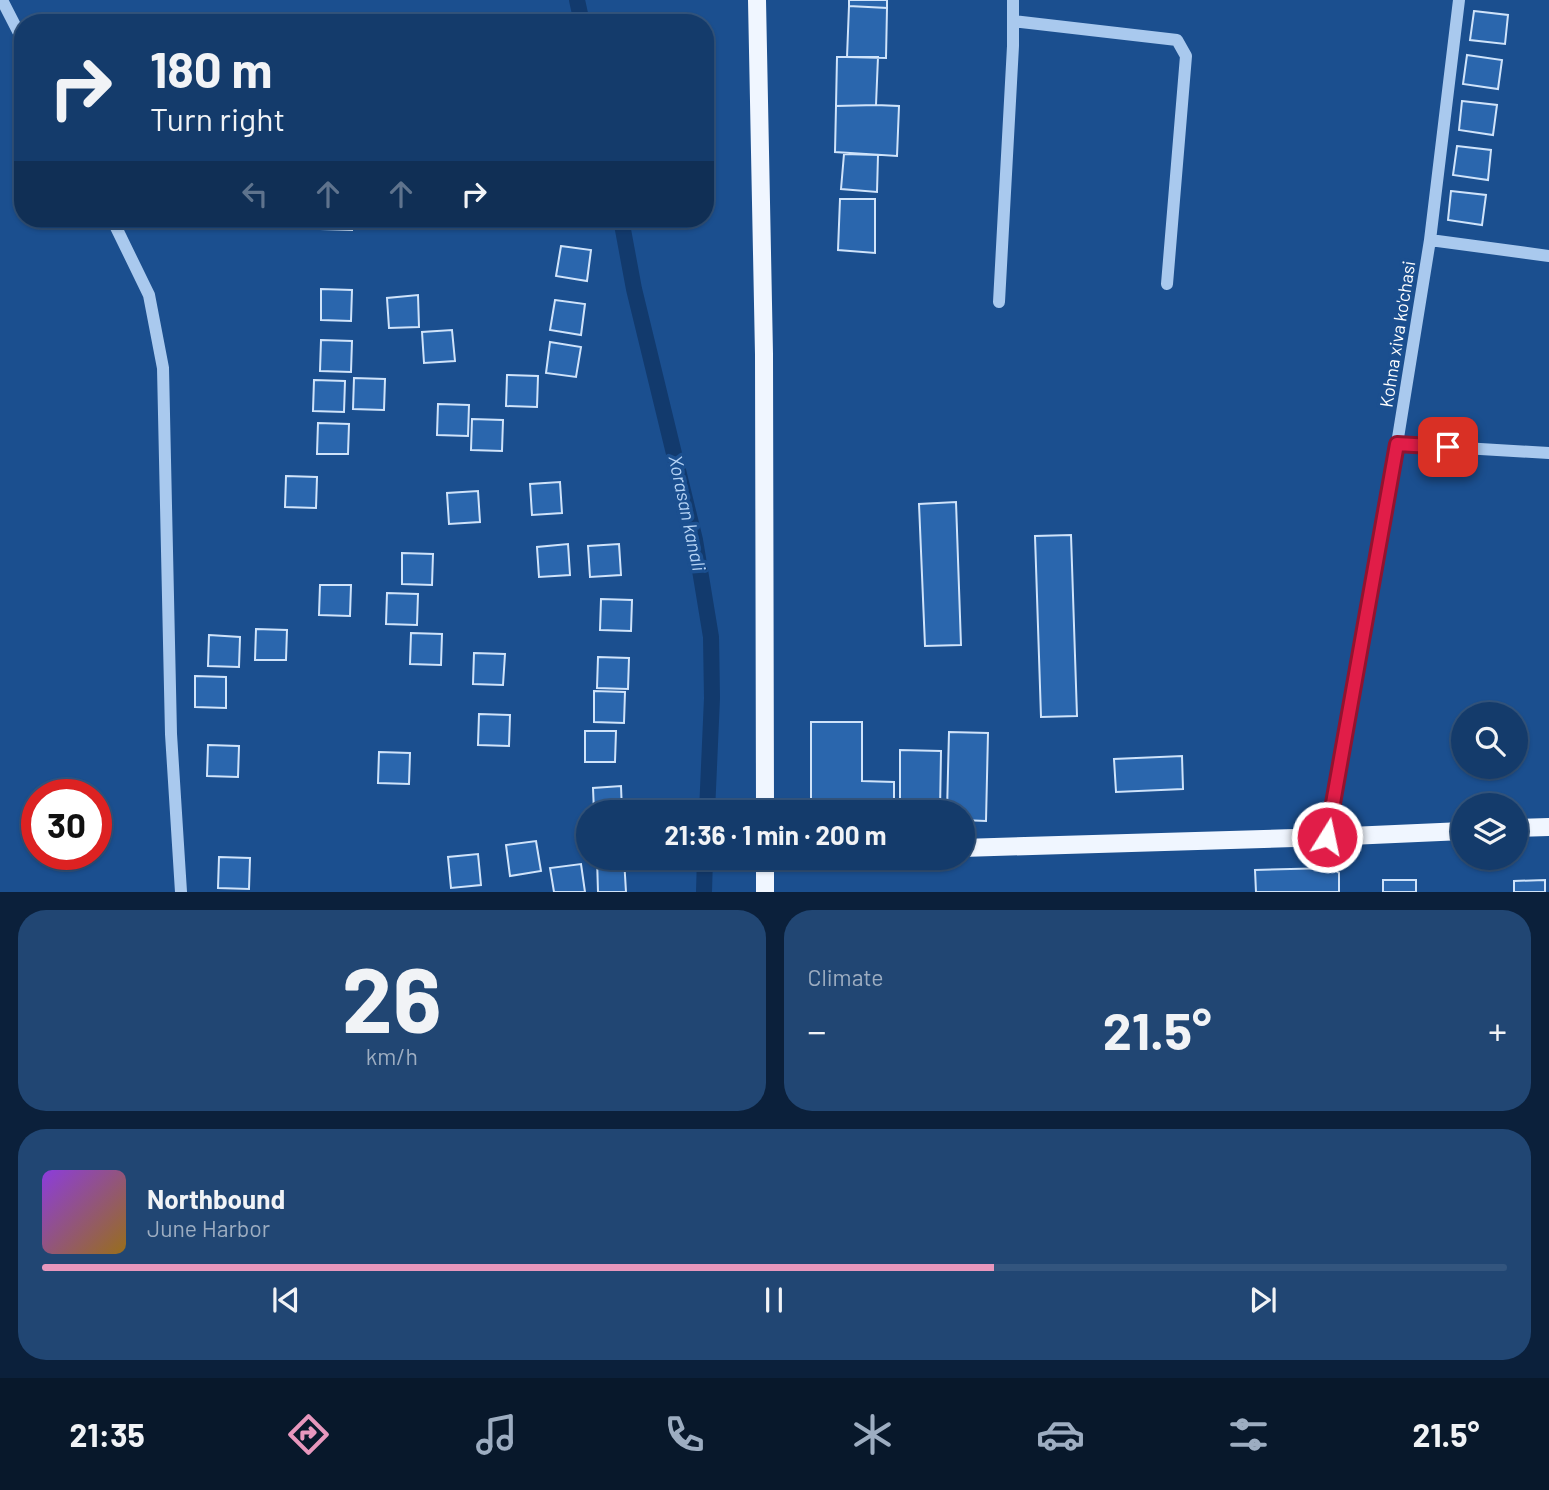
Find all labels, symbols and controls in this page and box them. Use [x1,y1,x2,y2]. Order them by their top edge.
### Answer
text: 180 m [150,39,273,98]
icon: right [35,42,126,133]
text: Turn right [150,99,285,137]
icon: left [236,175,274,213]
icon: ahead [309,175,347,213]
icon: ahead [382,175,420,213]
icon: right [455,175,493,213]
street label: Kohna xiva ko'chasi [1375,259,1419,409]
pin [1418,417,1478,477]
icon: arrive [1429,428,1467,466]
water label: Xorasan kanali [665,453,712,573]
map controls [1451,702,1528,870]
button: search [1451,702,1528,779]
speed limit sign: 30 [21,779,112,870]
button: layers [1451,793,1528,870]
position arrow [1290,800,1364,874]
text: 21:36 · 1 min · 200 m [664,819,887,850]
text: 26 [342,942,442,1051]
text: Climate [808,963,884,991]
text: 21.5° [1103,998,1212,1060]
text: − [808,1007,827,1053]
text: + [1488,1007,1507,1053]
text: km/h [366,1042,418,1070]
text: Northbound [147,1183,285,1214]
text: June Harbor [147,1214,270,1242]
icon: previous [267,1281,305,1319]
icon: pause [755,1281,793,1319]
icon: next [1244,1281,1282,1319]
icon: directions [284,1410,333,1459]
icon: music [472,1410,521,1459]
icon: phone [660,1410,709,1459]
icon: climate [848,1410,897,1459]
icon: car [1036,1410,1085,1459]
icon: filters [1224,1410,1273,1459]
text: 21:35 [70,1415,145,1453]
text: 21.5° [1412,1415,1479,1453]

